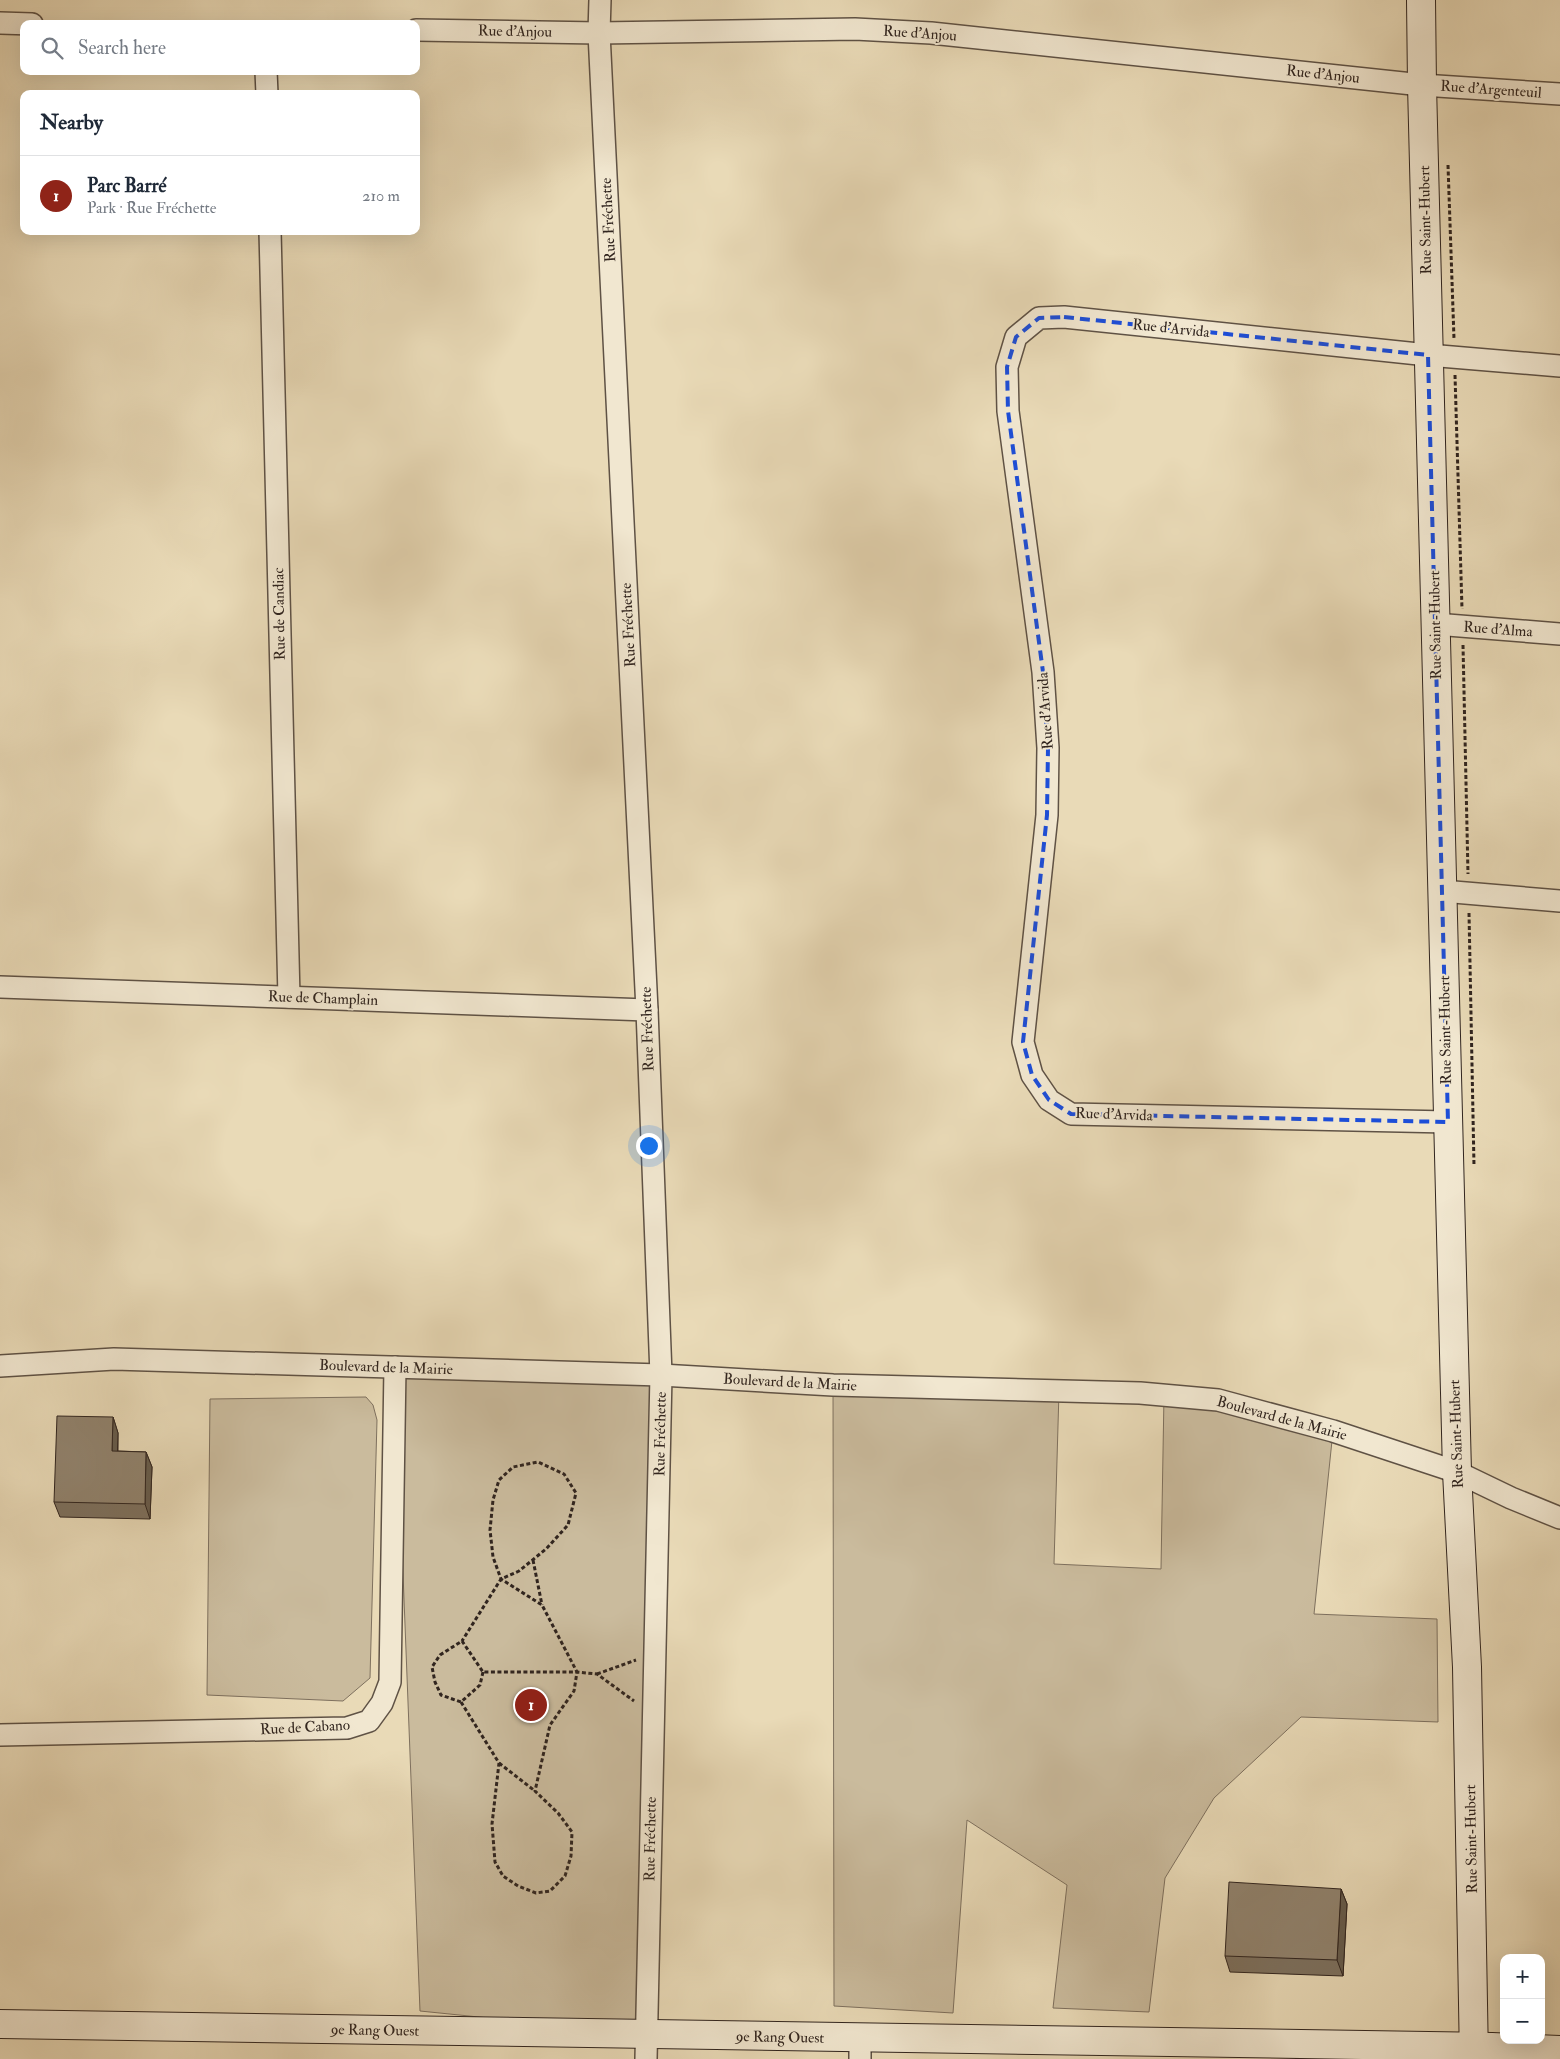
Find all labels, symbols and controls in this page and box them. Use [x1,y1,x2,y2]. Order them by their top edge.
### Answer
search box [20,20,420,75]
street label: Rue d'Anjou [478,21,552,42]
street label: Rue d'Anjou [882,21,958,46]
icon: search [38,34,66,62]
text: Search here [78,36,166,60]
street label: Rue d'Anjou [1285,61,1361,88]
street label: Rue d'Argenteuil [1440,76,1542,103]
text: Nearby [40,109,103,136]
street label: Rue Saint-Hubert [1415,165,1436,275]
text: Parc Barré [87,174,166,198]
street label: Rue Fréchette [597,177,620,263]
text: 1 [53,186,59,206]
text: 210 m [362,186,400,206]
text: Park · Rue Fréchette [87,198,216,218]
street label: Rue d'Arvida [1131,315,1211,342]
street label: Rue de Candiac [269,567,290,661]
street label: Rue Saint-Hubert [1425,570,1446,680]
street label: Rue Fréchette [617,582,640,668]
street label: Rue d'Alma [1463,618,1534,641]
street label: Rue d'Arvida [1033,671,1058,750]
street label: Rue Saint-Hubert [1435,975,1456,1085]
street label: Rue Fréchette [637,986,658,1072]
street label: Rue de Champlain [267,987,379,1011]
street label: Rue d'Arvida [1075,1104,1154,1125]
your location [636,1133,662,1159]
street label: Boulevard de la Mairie [319,1356,453,1379]
street label: Boulevard de la Mairie [723,1370,857,1395]
street label: Rue Saint-Hubert [1445,1379,1468,1489]
street label: Rue Fréchette [650,1391,671,1477]
street label: Boulevard de la Mairie [1215,1392,1349,1445]
pin: 1 [515,1686,547,1724]
street label: Rue de Cabano [260,1716,351,1739]
street label: Rue Saint-Hubert [1461,1784,1482,1894]
street label: Rue Fréchette [640,1796,661,1882]
map controls [1500,1954,1545,2044]
button: + [1500,1954,1545,1999]
button: − [1500,1999,1545,2044]
street label: 9e Rang Ouest [330,2020,420,2041]
street label: 9e Rang Ouest [735,2027,825,2048]

